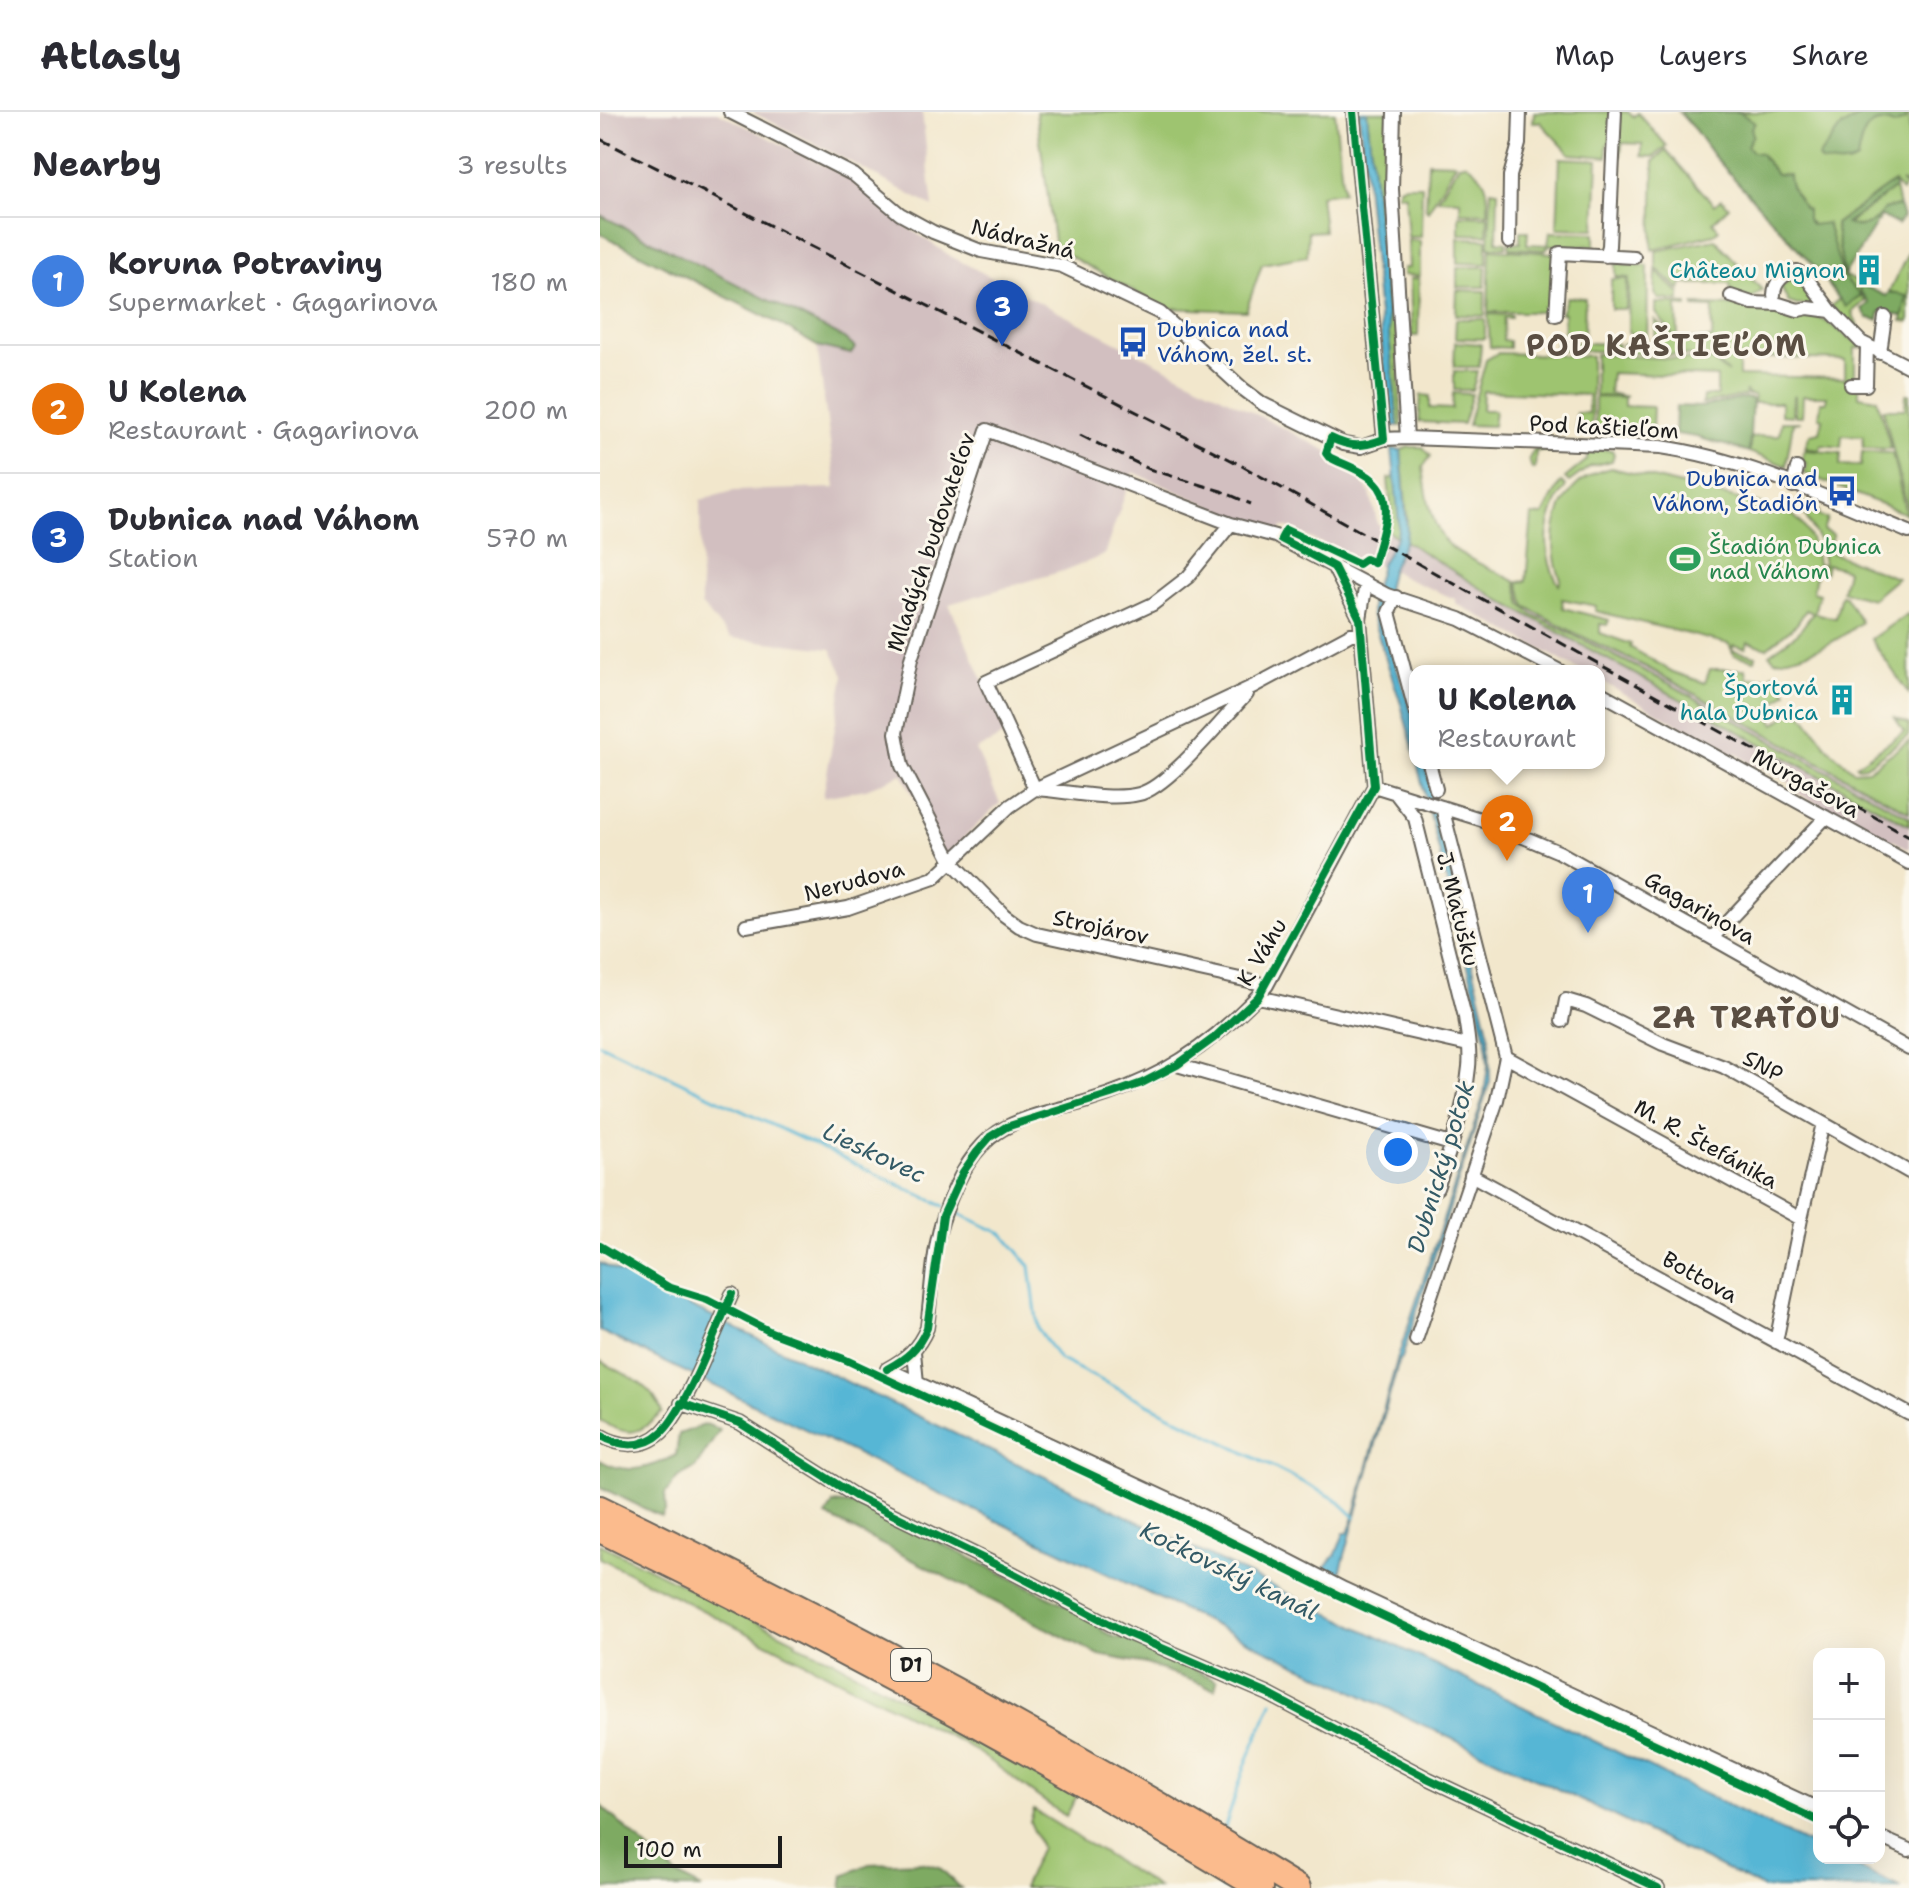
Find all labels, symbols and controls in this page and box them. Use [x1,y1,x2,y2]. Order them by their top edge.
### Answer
text: Atlasly [40,30,182,81]
text: Map [1555,36,1615,74]
text: Layers [1659,36,1748,74]
text: Share [1792,36,1869,74]
text: Nearby [32,141,162,187]
text: 3 results [456,147,568,182]
street label: Nádražná [968,212,1078,266]
text: Koruna Potraviny [108,243,383,284]
building icon: Château Mignon [1852,253,1886,287]
place label: Château Mignon [1669,256,1845,285]
text: 1 [52,264,64,299]
text: 180 m [490,264,568,299]
pin: 3 [976,280,1028,346]
text: Supermarket · Gagarinova [108,284,438,319]
place label: Dubnica nad Váhom, žel. st. [1157,315,1312,369]
bus stop icon: Dubnica nad Váhom, žel. st. [1116,325,1150,359]
district label: POD KAŠTIEĽOM [1526,325,1808,366]
text: U Kolena [108,371,247,412]
text: 2 [49,392,67,427]
text: 200 m [483,392,568,427]
street label: Pod kaštieľom [1528,409,1680,445]
text: Restaurant · Gagarinova [108,412,419,447]
street label: Mladých budovateľov [880,428,982,656]
place label: Dubnica nad Váhom, Štadión [1652,464,1818,518]
bus stop icon: Dubnica nad Váhom, Štadión [1825,474,1859,508]
text: Dubnica nad Váhom [108,499,419,540]
text: 3 [49,520,67,555]
text: 570 m [486,520,568,555]
place label: Štadión Dubnica nad Váhom [1709,532,1881,586]
text: Station [108,540,198,575]
sports icon: Štadión Dubnica nad Váhom [1668,542,1702,576]
popup [1409,665,1605,769]
place label: Športová hala Dubnica [1680,673,1818,727]
text: U Kolena [1437,679,1576,720]
building icon: Športová hala Dubnica [1825,683,1859,717]
text: Restaurant [1437,720,1577,755]
street label: Murgašova [1747,742,1865,825]
pin: 2 [1481,795,1533,861]
street label: J. Matušku [1430,849,1486,969]
street label: Nerudova [801,854,908,908]
street label: Gagarinova [1639,864,1761,952]
pin: 1 [1562,867,1614,933]
street label: Strojárov [1050,903,1152,951]
street label: K Váhu [1230,913,1294,991]
district label: ZA TRAŤOU [1652,996,1842,1038]
street label: SNP [1738,1043,1788,1089]
water label: Dubnický potok [1400,1077,1482,1257]
street label: M. R. Štefánika [1629,1092,1784,1196]
water label: Lieskovec [817,1115,931,1191]
your location [1378,1132,1418,1172]
street label: Bottova [1657,1244,1743,1310]
water label: Kočkovský kanál [1135,1514,1323,1628]
map controls [1813,1648,1885,1864]
button: + [1813,1648,1885,1720]
road number: D1 [891,1649,931,1681]
button: − [1813,1720,1885,1792]
button: locate [1813,1792,1885,1864]
scale bar [624,1832,782,1868]
text: 100 m [636,1835,702,1864]

